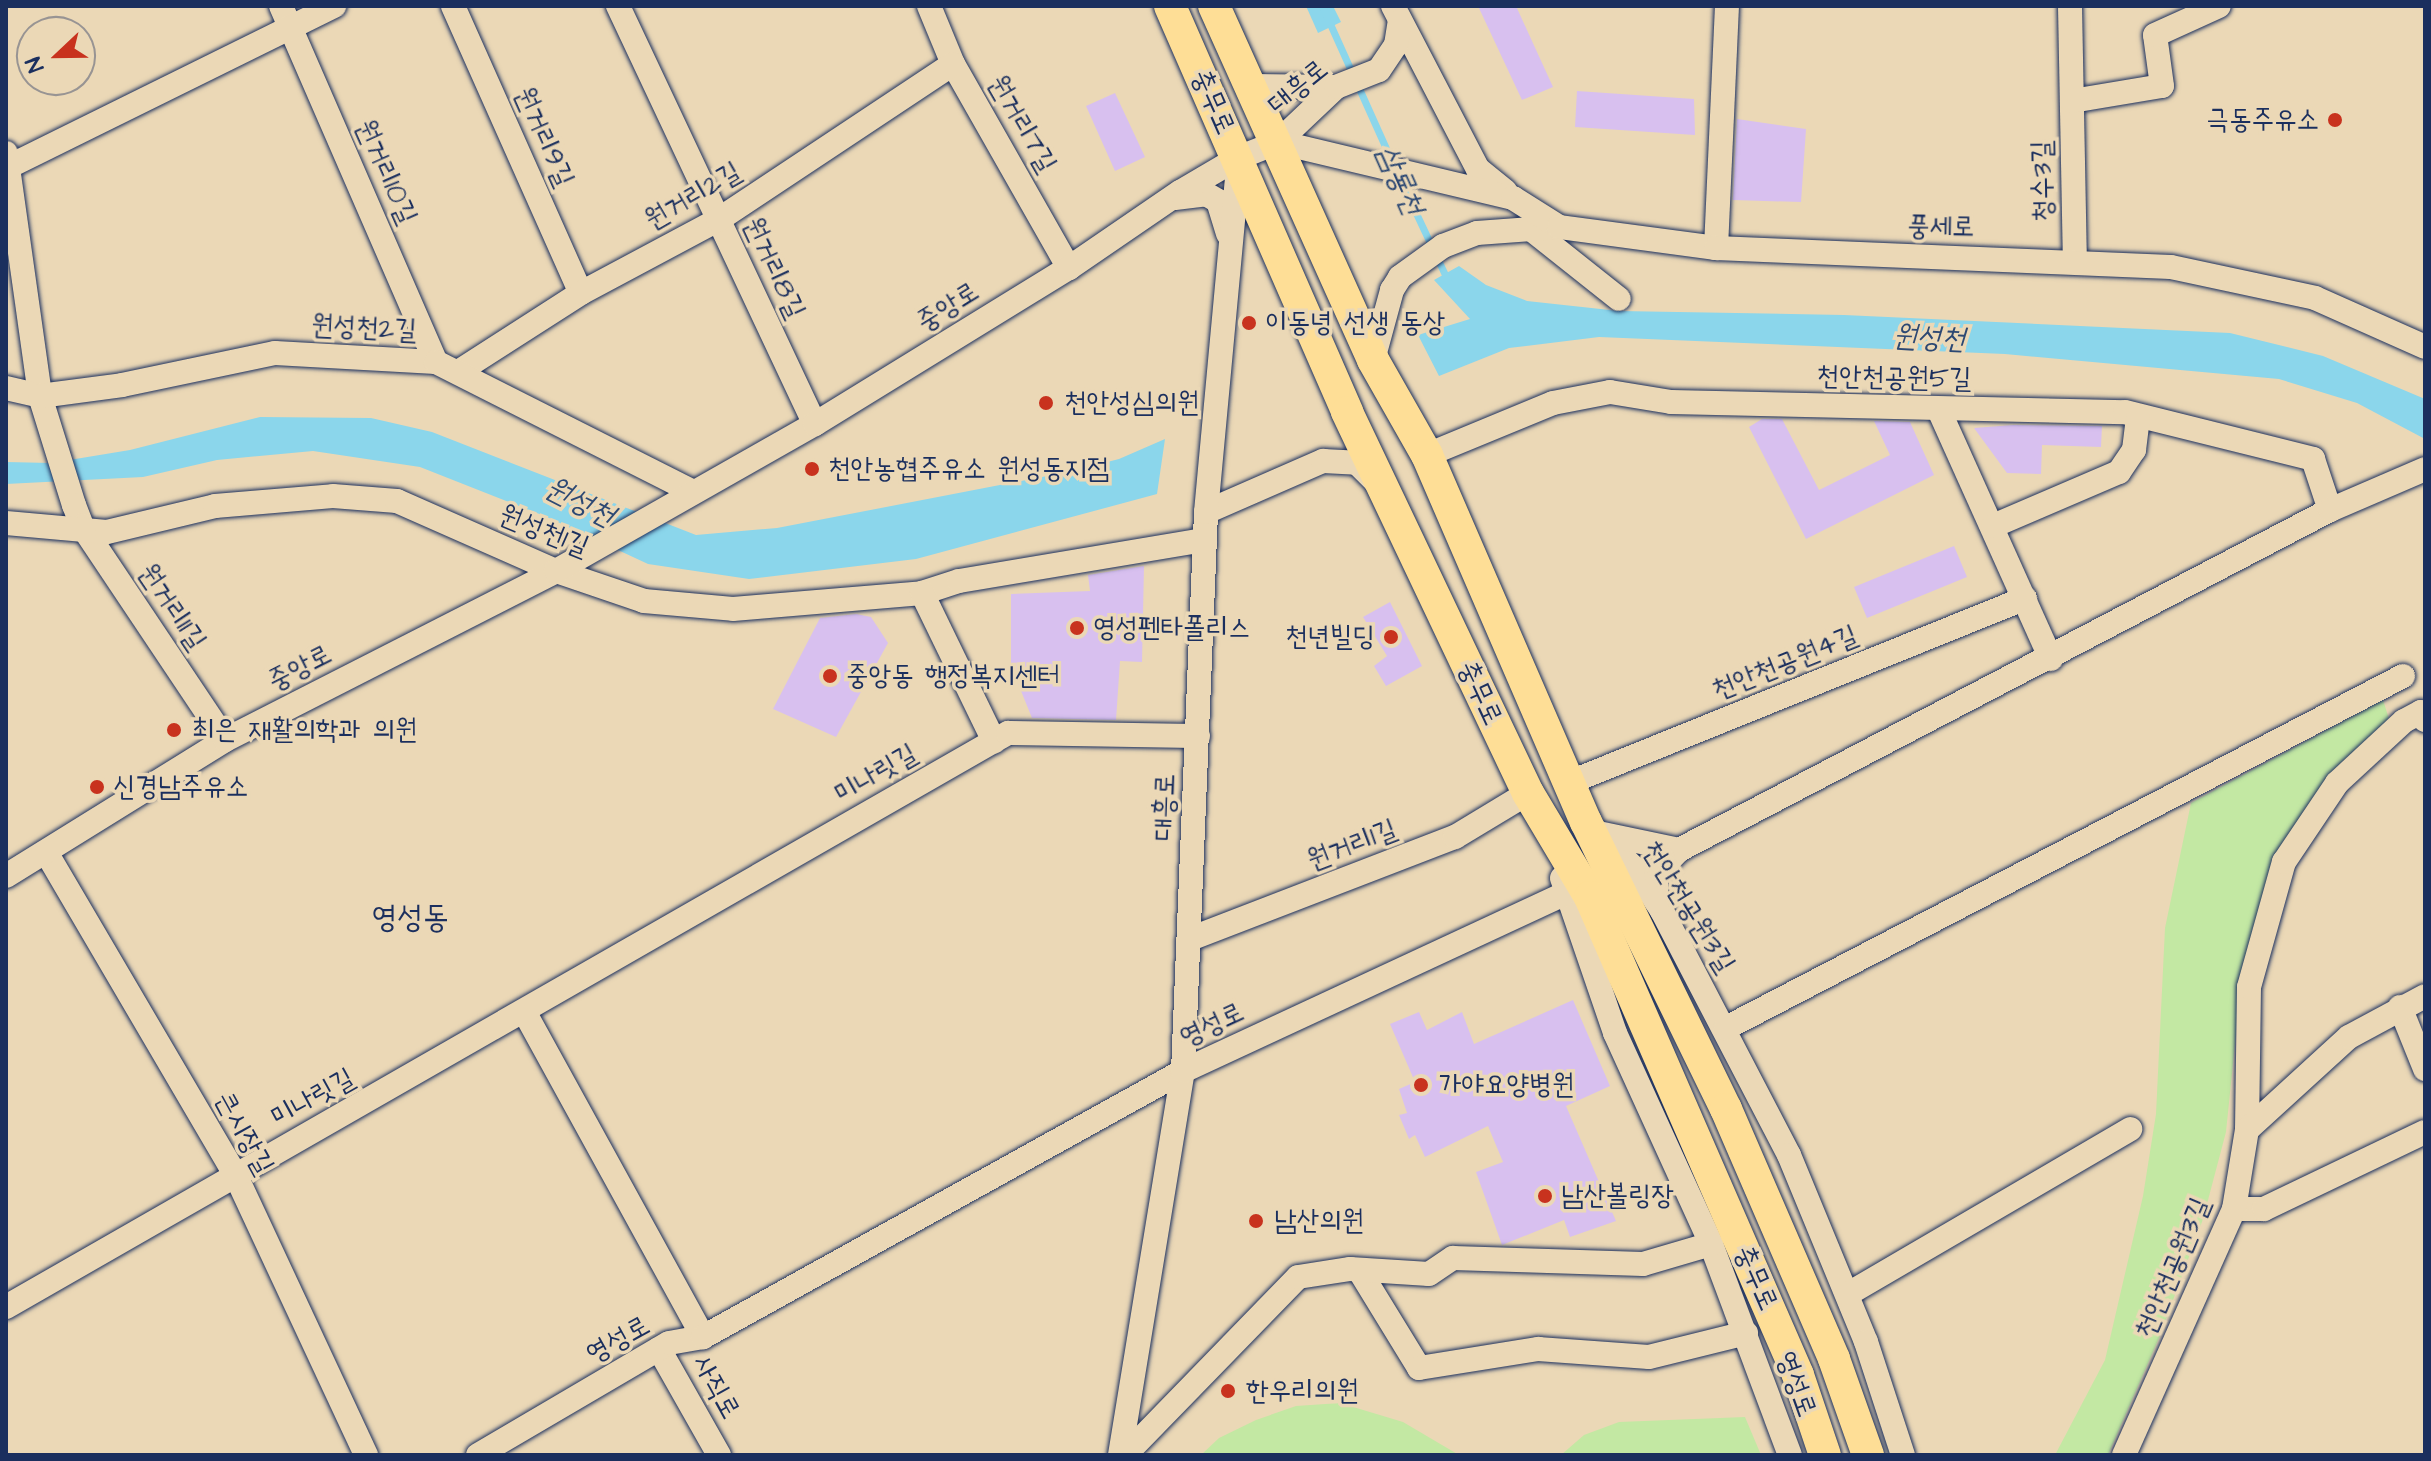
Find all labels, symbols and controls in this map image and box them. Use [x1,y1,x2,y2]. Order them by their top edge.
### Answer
north arrow [16,16,96,96]
text: N [18,52,52,77]
street label: 대흥로 [1261,53,1335,121]
street label: 충무로 [1184,64,1242,140]
street label: 원거리7길 [981,69,1063,179]
street label: 원거리9길 [507,82,581,192]
place label: 극동주유소 [2206,103,2319,137]
marker: 극동주유소 [2326,111,2344,129]
street label: 원거리10길 [348,114,424,230]
water label: 삼룡천 [1369,140,1431,220]
street label: 청수3길 [2025,140,2061,222]
street label: 원거리2길 [639,155,747,237]
street label: 풍세로 [1907,210,1975,244]
street label: 원거리8길 [736,212,812,324]
street label: 중앙로 [910,275,986,339]
place label: 이동녕 선생 동상 [1265,306,1445,340]
street label: 원성천2길 [310,308,418,348]
marker: 이동녕 선생 동상 [1240,314,1258,332]
water label: 원성천 [1892,318,1966,358]
street label: 천안천공원5길 [1816,360,1972,396]
place label: 천안성심의원 [1064,386,1199,420]
marker: 천안성심의원 [1035,392,1057,414]
place label: 천안농협주유소 원성동지점 [828,452,1110,486]
marker: 천안농협주유소 원성동지점 [803,460,821,478]
water label: 원성천 [540,470,620,534]
street label: 원성천1길 [494,498,594,564]
street label: 원거리11길 [131,557,213,657]
place label: 영성펜타폴리스 [1093,611,1251,645]
marker: 영성펜타폴리스 [1068,619,1086,637]
street label: 천안천공원4길 [1707,619,1863,707]
place label: 천년빌딩 [1285,620,1375,654]
marker: 천년빌딩 [1382,628,1400,646]
street label: 중앙로 [262,638,338,698]
street label: 충무로 [1450,655,1510,731]
place label: 중앙동 행정복지센터 [846,659,1060,693]
marker: 중앙동 행정복지센터 [821,667,839,685]
place label: 최은 재활의학과 의원 [192,713,417,747]
marker: 최은 재활의학과 의원 [163,719,185,741]
street label: 미나릿길 [829,737,923,811]
place label: 신경남주유소 [113,770,248,804]
street label: 대흥로 [1147,773,1183,841]
marker: 신경남주유소 [88,778,106,796]
street label: 원거리1길 [1302,813,1402,877]
street label: 천안천공원3길 [1634,835,1742,979]
district label: 영성동 [371,899,449,937]
street label: 영성로 [1174,995,1250,1055]
street label: 미나릿길 [265,1061,361,1135]
place label: 가야요양병원 [1439,1068,1574,1102]
marker: 가야요양병원 [1410,1074,1432,1096]
street label: 큰시장길 [207,1085,281,1181]
place label: 남산볼링장 [1561,1179,1674,1213]
marker: 남산볼링장 [1536,1187,1554,1205]
street label: 천안천공원3길 [2128,1193,2218,1343]
place label: 남산의원 [1274,1204,1364,1238]
marker: 남산의원 [1245,1210,1267,1232]
street label: 충무로 [1727,1240,1785,1316]
street label: 영성로 [580,1309,656,1371]
street label: 영성로 [1769,1346,1823,1422]
street label: 사직로 [685,1349,747,1425]
place label: 한우리의원 [1246,1374,1359,1408]
marker: 한우리의원 [1217,1380,1239,1402]

